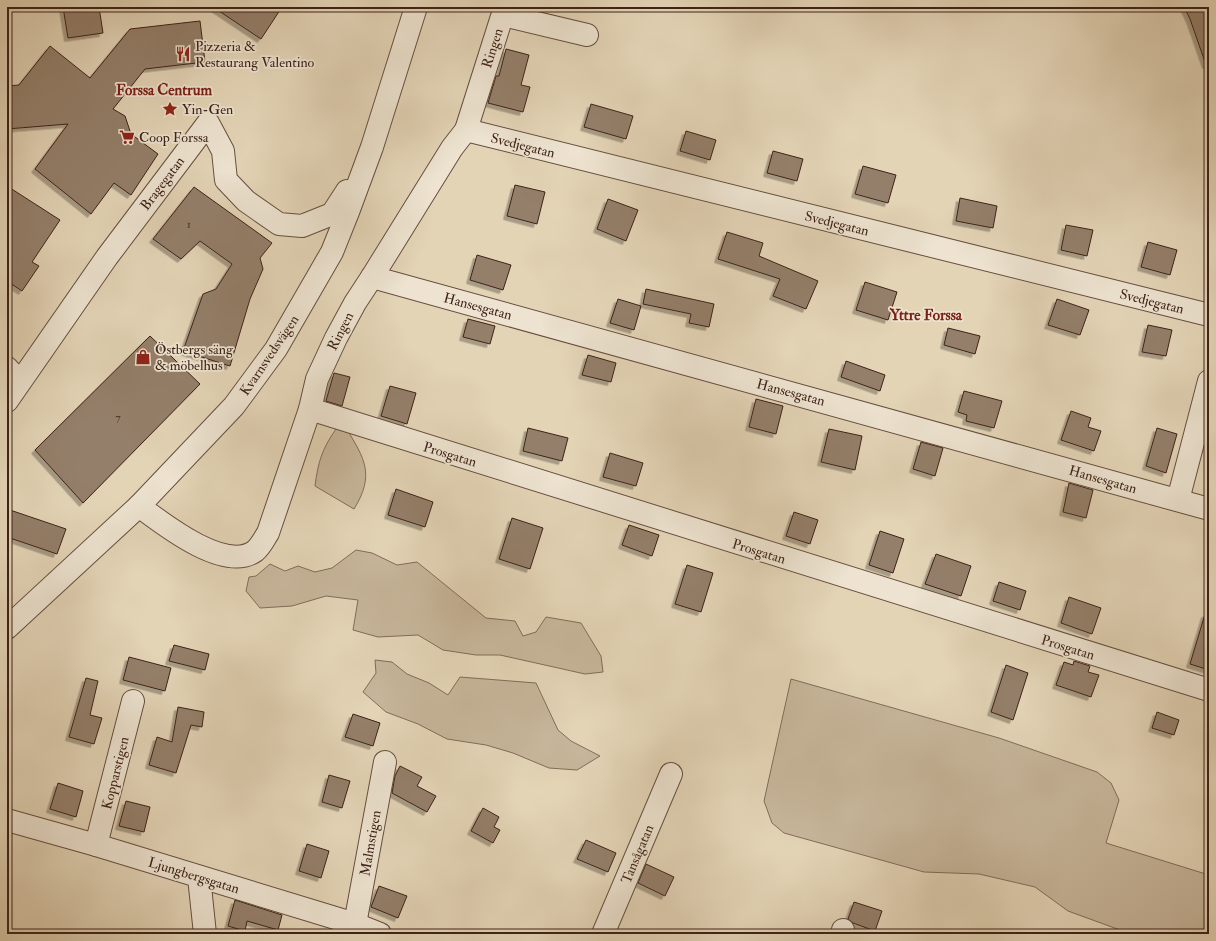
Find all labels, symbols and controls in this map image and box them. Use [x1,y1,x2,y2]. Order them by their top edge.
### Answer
street label: Ringen [478,26,507,70]
place label: Pizzeria & Restaurang Valentino [195,38,315,71]
restaurant icon: Pizzeria & Restaurang Valentino [174,45,192,63]
district label: Forssa Centrum [116,81,212,100]
place icon: Yin-Gen [161,100,179,118]
place label: Yin-Gen [182,101,233,118]
supermarket icon: Coop Forssa [118,128,136,146]
place label: Coop Forssa [139,129,209,147]
street label: Svedjegatan [489,129,557,162]
street label: Bragegatan [137,153,188,214]
street label: Svedjegatan [803,207,871,240]
house number: 1 [187,217,191,232]
street label: Svedjegatan [1118,285,1186,318]
street label: Hansesgatan [442,289,514,324]
district label: Yttre Forssa [889,306,963,325]
street label: Ringen [324,309,357,353]
street label: Kvarnsvedsvägen [236,312,303,399]
place label: Östbergs säng & möbelhus [155,341,234,374]
shop icon: Östbergs säng & möbelhus [134,348,152,366]
street label: Hansesgatan [755,375,827,410]
house number: 7 [115,410,121,425]
street label: Prosgatan [421,438,479,471]
street label: Hansesgatan [1067,462,1139,497]
street label: Prosgatan [730,535,788,568]
street label: Prosgatan [1039,631,1097,664]
street label: Kopparstigen [98,735,134,812]
street label: Malmstigen [356,809,385,877]
street label: Tansågatan [617,822,658,886]
street label: Ljungbergsgatan [146,854,242,897]

